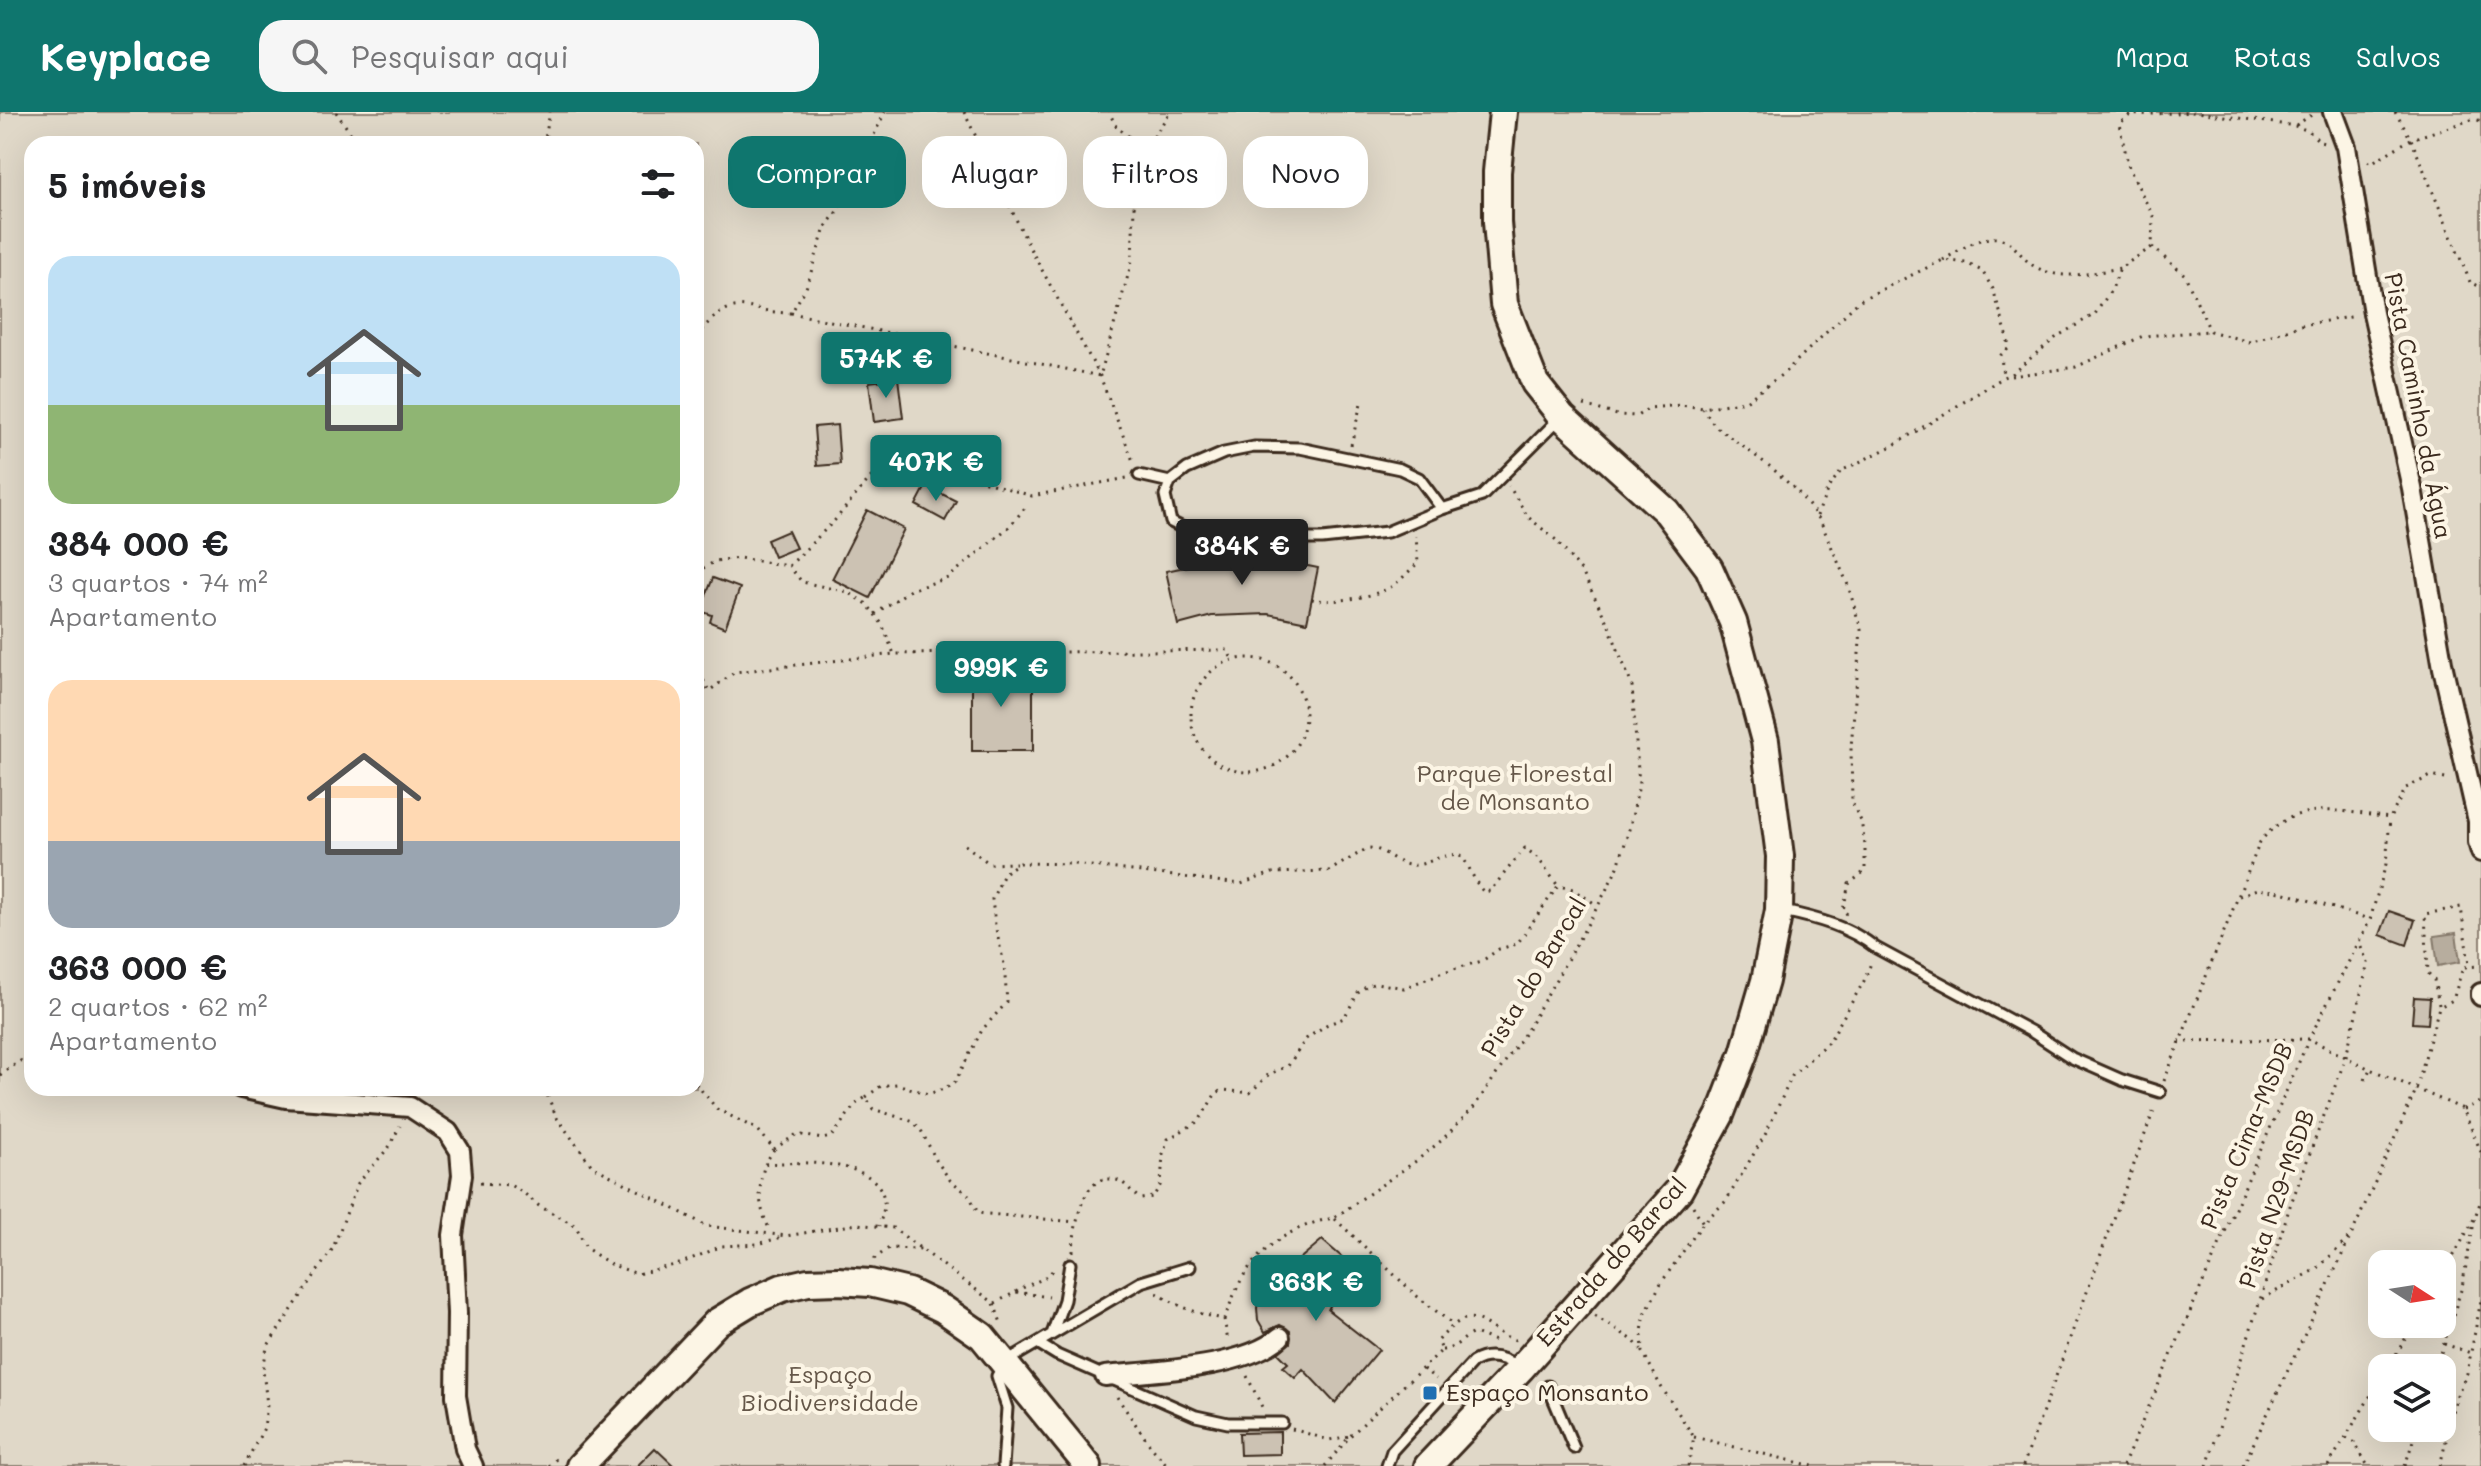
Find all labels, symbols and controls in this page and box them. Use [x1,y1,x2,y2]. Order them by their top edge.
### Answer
search box [259,20,819,92]
text: Keyplace [40,31,211,81]
icon: search [287,34,331,78]
text: Pesquisar aqui [351,36,569,76]
text: Mapa [2115,38,2190,74]
text: Rotas [2234,38,2312,74]
text: Salvos [2356,38,2441,74]
chip: Comprar [728,136,906,208]
chip: Alugar [922,136,1067,208]
chip: Filtros [1083,136,1227,208]
chip: Novo [1243,136,1368,208]
text: 5 imóveis [48,162,207,207]
icon: filters [636,162,680,206]
street label: Pista Caminho da Água [2378,270,2461,541]
icon: home [292,308,436,452]
pin: 574K € [821,332,951,400]
text: 574K € [839,341,933,375]
pin: 407K € [871,435,1001,503]
text: 407K € [888,444,984,478]
pin: 384K € [1177,519,1307,587]
text: 384 000 € [48,520,229,565]
text: 384K € [1194,528,1290,562]
text: 3 quartos · 74 m² [48,565,268,599]
text: Apartamento [48,599,217,633]
pin: 999K € [936,641,1066,709]
text: 999K € [954,650,1048,684]
icon: home [292,732,436,876]
park label: Parque Florestal de Monsanto [1417,757,1613,816]
street label: Pista do Barcal [1473,891,1593,1062]
text: 363 000 € [48,944,227,989]
text: 2 quartos · 62 m² [48,989,267,1023]
text: Apartamento [48,1023,217,1057]
street label: Pista Cima-MSDB [2192,1037,2299,1233]
street label: Pista N29-MSDB [2231,1105,2321,1292]
street label: Estrada do Barcal [1529,1170,1693,1352]
north arrow [2368,1250,2456,1338]
map controls [2368,1250,2456,1442]
pin: 363K € [1251,1255,1381,1323]
text: 363K € [1269,1264,1363,1298]
button: layers [2368,1354,2456,1442]
park label: Espaço Biodiversidade [741,1358,919,1417]
place label: Espaço Monsanto [1446,1376,1649,1407]
marker: Espaço Monsanto [1421,1384,1439,1402]

